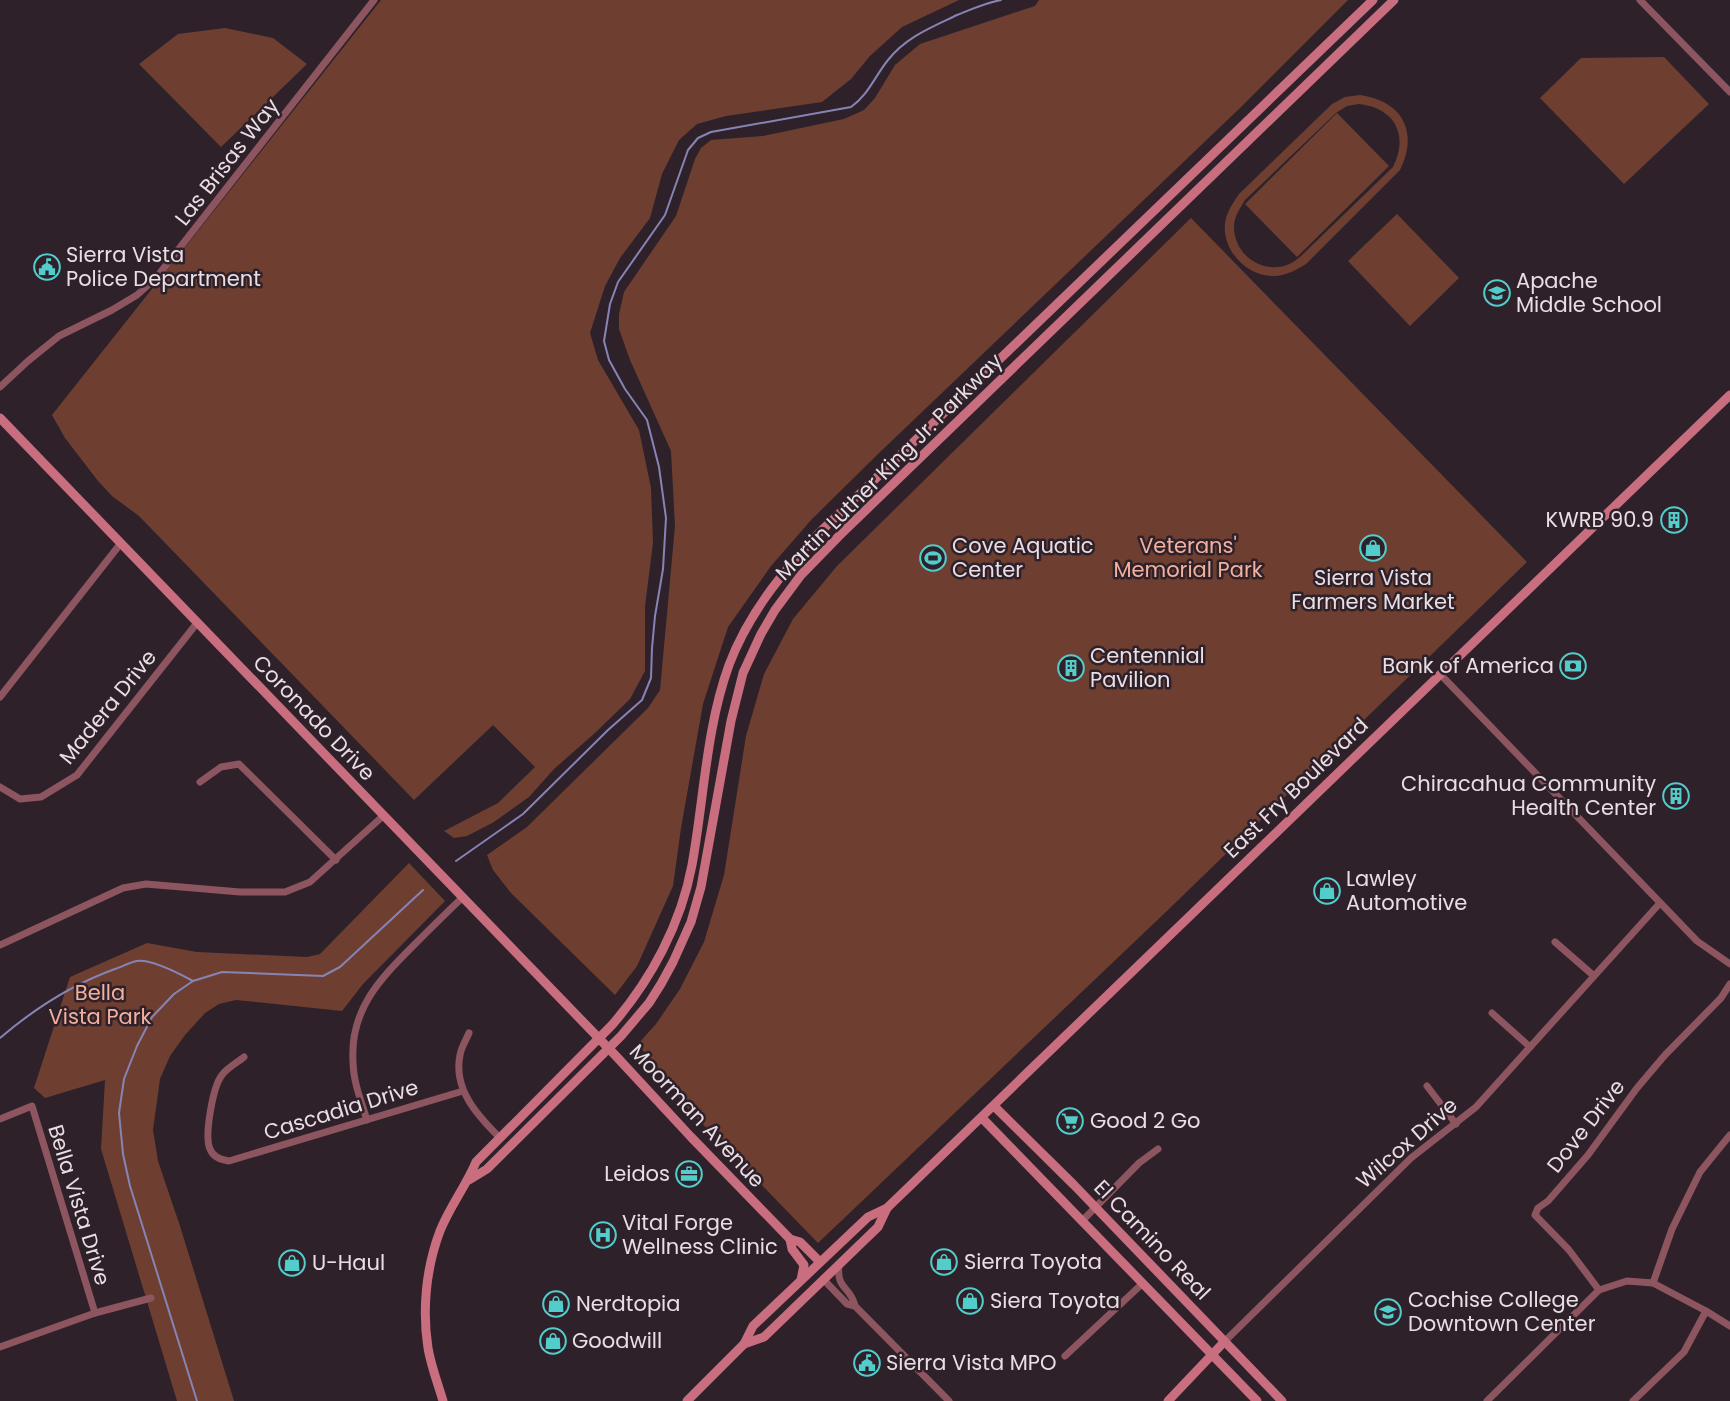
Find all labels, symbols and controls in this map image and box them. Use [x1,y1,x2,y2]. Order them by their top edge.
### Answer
street label: Las Brisas Way [168,92,286,231]
place label: Sierra Vista Police Department [66,240,261,293]
public building icon: Sierra Vista Police Department [32,252,62,282]
place label: Apache Middle School [1516,266,1662,319]
school or university icon: Apache Middle School [1482,278,1512,308]
street label: Martin Luther King Jr. Parkway [769,347,1009,587]
place label: KWRB 90.9 [1546,505,1654,534]
building icon: KWRB 90.9 [1659,505,1689,535]
place label: Cove Aquatic Center [952,531,1094,584]
park label: Veterans' Memorial Park [1113,531,1263,584]
shop icon: Sierra Vista Farmers Market [1358,533,1388,563]
sports icon: Cove Aquatic Center [918,543,948,573]
place label: Sierra Vista Farmers Market [1291,563,1455,616]
place label: Centennial Pavilion [1090,641,1205,694]
street label: Madera Drive [52,643,163,770]
street label: Coronado Drive [247,648,382,787]
place label: Bank of America [1382,651,1554,680]
bank icon: Bank of America [1558,651,1588,681]
building icon: Centennial Pavilion [1056,653,1086,683]
street label: East Fry Boulevard [1217,711,1374,864]
place label: Chiracahua Community Health Center [1401,769,1656,822]
building icon: Chiracahua Community Health Center [1661,781,1691,811]
place label: Lawley Automotive [1346,864,1467,917]
shop icon: Lawley Automotive [1312,876,1342,906]
park label: Bella Vista Park [49,978,152,1031]
street label: Moorman Avenue [623,1038,772,1194]
street label: Cascadia Drive [260,1072,422,1147]
street label: Dove Drive [1540,1073,1631,1178]
street label: Wilcox Drive [1350,1091,1463,1195]
supermarket icon: Good 2 Go [1055,1106,1085,1136]
place label: Good 2 Go [1090,1106,1200,1135]
street label: Bella Vista Drive [41,1121,118,1289]
place label: Leidos [604,1159,670,1188]
office icon: Leidos [674,1159,704,1189]
street label: El Camino Real [1088,1173,1217,1306]
place label: Vital Forge Wellness Clinic [622,1208,778,1261]
hospital icon: Vital Forge Wellness Clinic [588,1220,618,1250]
shop icon: Sierra Toyota [929,1247,959,1277]
place label: Sierra Toyota [964,1247,1102,1276]
shop icon: U-Haul [277,1248,307,1278]
place label: U-Haul [312,1248,385,1277]
place label: Cochise College Downtown Center [1408,1285,1596,1338]
shop icon: Siera Toyota [955,1286,985,1316]
place label: Siera Toyota [990,1286,1120,1315]
shop icon: Nerdtopia [541,1289,571,1319]
place label: Nerdtopia [576,1289,680,1318]
school or university icon: Cochise College Downtown Center [1373,1297,1403,1327]
shop icon: Goodwill [538,1326,568,1356]
place label: Goodwill [572,1326,662,1355]
public building icon: Sierra Vista MPO [852,1348,882,1378]
place label: Sierra Vista MPO [886,1348,1057,1377]

